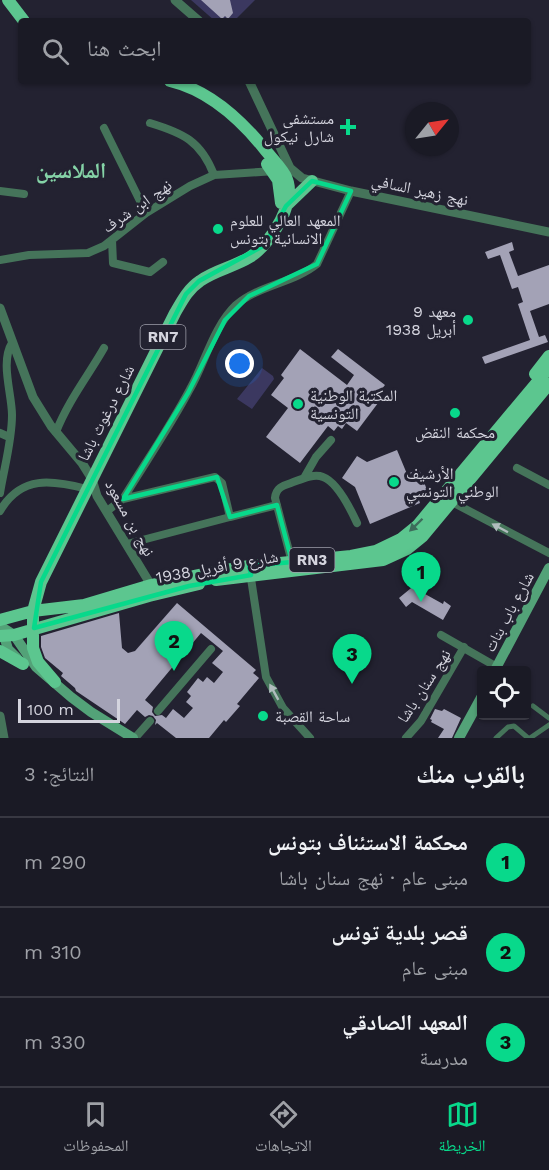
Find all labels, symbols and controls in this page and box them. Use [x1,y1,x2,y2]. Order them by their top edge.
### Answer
search box [18,18,531,84]
icon: search [39,35,72,68]
text: ابحث هنا [87,36,162,61]
north arrow [405,102,459,156]
place label: مستشفى شارل نيكول [264,109,334,147]
marker: مستشفى شارل نيكول [339,118,357,136]
district label: الملاسين [36,158,106,184]
street label: نهج زهير السافي [369,171,470,212]
street label: نهج ابن شرف [99,175,176,238]
place label: المعهد العالي للعلوم الانسانية بتونس [230,211,340,249]
marker: المعهد العالي للعلوم الانسانية بتونس [211,222,225,236]
place label: معهد 9 أبريل 1938 [386,302,456,340]
marker: معهد 9 أبريل 1938 [461,313,475,327]
road number: RN7 [140,325,186,349]
your location [225,349,254,378]
street label: شارع درغوث باشا [74,362,139,465]
place label: المكتبة الوطنية التونسية [310,386,397,423]
marker: المكتبة الوطنية التونسية [291,397,305,411]
marker: محكمة النقض [448,406,462,420]
place label: محكمة النقض [415,423,495,443]
place label: الأرشيف الوطني التونسي [406,464,499,504]
marker: الأرشيف الوطني التونسي [387,475,401,489]
street label: نهج بن مسعود [100,476,159,560]
one-way arrow [410,518,424,532]
one-way arrow [492,523,509,533]
street label: شارع 9 أفريل 1938 [154,547,280,588]
road number: RN3 [290,548,334,572]
pin: 1 [402,552,440,602]
street label: شارع باب بنات [480,569,539,656]
pin: 2 [154,622,194,671]
pin: 3 [332,634,372,684]
street label: نهج سنان باشا [393,646,456,727]
map controls [477,666,531,720]
button: locate [477,666,531,720]
one-way arrow [269,683,279,700]
scale bar [18,696,120,724]
text: 100 m [27,700,74,719]
place label: ساحة القصبة [275,707,350,726]
marker: ساحة القصبة [256,709,270,723]
text: بالقرب منك [416,759,525,789]
text: النتائج: 3 [24,762,94,786]
text: محكمة الاستئناف بتونس [268,830,468,855]
text: 290 m [24,850,86,874]
text: 1 [501,850,510,874]
text: مبنى عام · نهج سنان باشا [279,866,468,890]
text: قصر بلدية تونس [332,920,468,945]
text: 310 m [24,940,82,964]
text: 2 [500,940,511,964]
text: مبنى عام [402,956,468,980]
text: المعهد الصادقي [342,1010,468,1035]
text: 330 m [24,1030,86,1054]
text: 3 [500,1030,511,1054]
text: مدرسة [419,1046,468,1070]
tab: المحفوظات [63,1098,128,1161]
tab: الاتجاهات [255,1098,312,1161]
tab: الخريطة [439,1098,486,1161]

